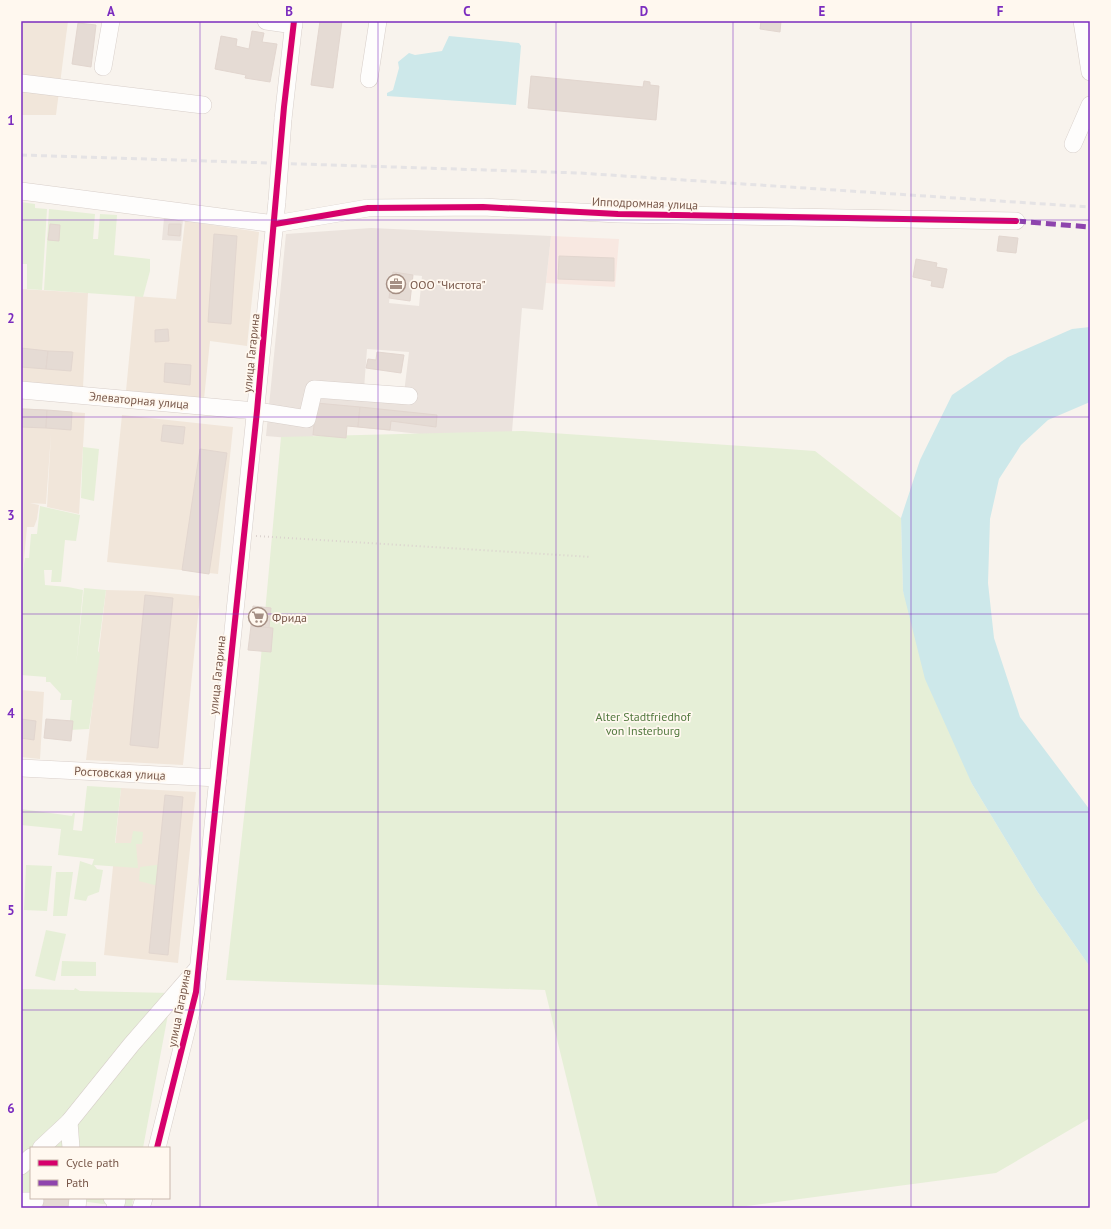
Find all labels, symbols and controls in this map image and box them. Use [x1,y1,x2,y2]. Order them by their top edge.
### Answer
text: A [107,3,115,20]
text: B [285,3,293,20]
text: C [463,3,471,20]
text: D [640,3,648,20]
text: E [819,3,826,20]
text: F [997,3,1004,20]
text: 1 [7,112,15,129]
street label: Ипподромная улица [592,194,698,212]
office icon: ООО "Чистота" [385,273,407,295]
place label: ООО "Чистота" [410,277,486,292]
text: 2 [7,310,15,327]
street label: улица Гагарина [239,313,263,393]
street label: Элеваторная улица [89,388,190,412]
text: 3 [7,507,15,524]
supermarket icon: Фрида [247,606,269,628]
place label: Фрида [272,610,307,625]
street label: улица Гагарина [205,635,229,715]
text: 4 [7,705,15,722]
park label: Alter Stadtfriedhof von Insterburg [595,709,692,738]
street label: Ростовская улица [74,763,166,783]
text: 5 [7,902,15,919]
street label: улица Гагарина [164,967,194,1048]
text: 6 [7,1100,15,1117]
legend [30,1147,170,1199]
text: Cycle path [66,1155,119,1170]
text: Path [66,1175,89,1190]

